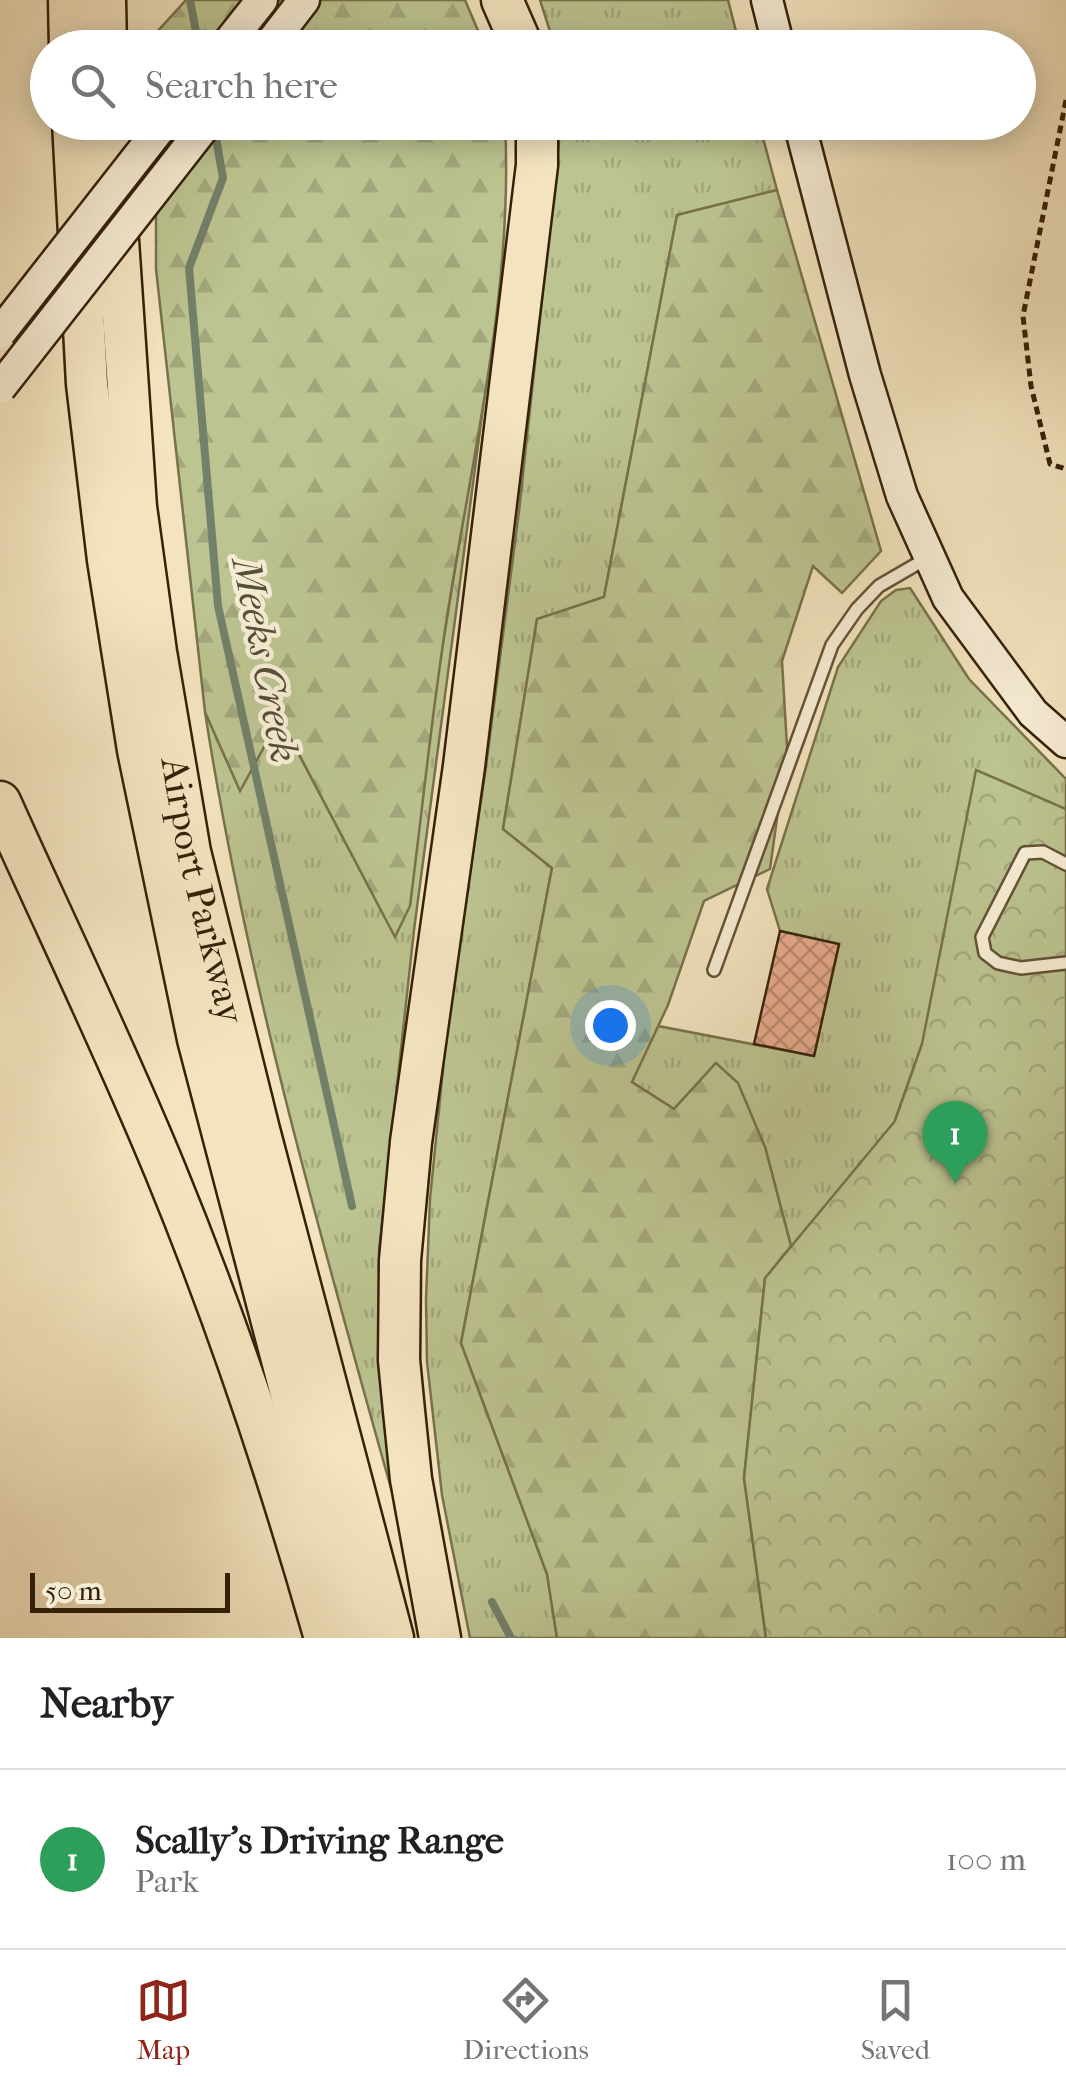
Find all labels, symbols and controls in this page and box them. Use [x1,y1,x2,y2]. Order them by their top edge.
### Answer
search box [30,30,1036,140]
icon: search [65,58,120,113]
text: Search here [145,63,338,108]
water label: Meeks Creek [222,551,307,766]
street label: Airport Parkway [151,752,255,1030]
your location [585,1000,636,1051]
pin: 1 [922,1100,988,1183]
scale bar [30,1568,230,1612]
text: 50 m [45,1574,102,1607]
text: Nearby [40,1679,172,1728]
text: Scally's Driving Range [135,1818,504,1863]
text: 1 [67,1841,78,1878]
text: 100 m [946,1841,1026,1878]
text: Park [135,1863,199,1900]
tab: Map [136,1973,191,2066]
tab: Directions [463,1973,589,2066]
tab: Saved [861,1973,930,2066]

